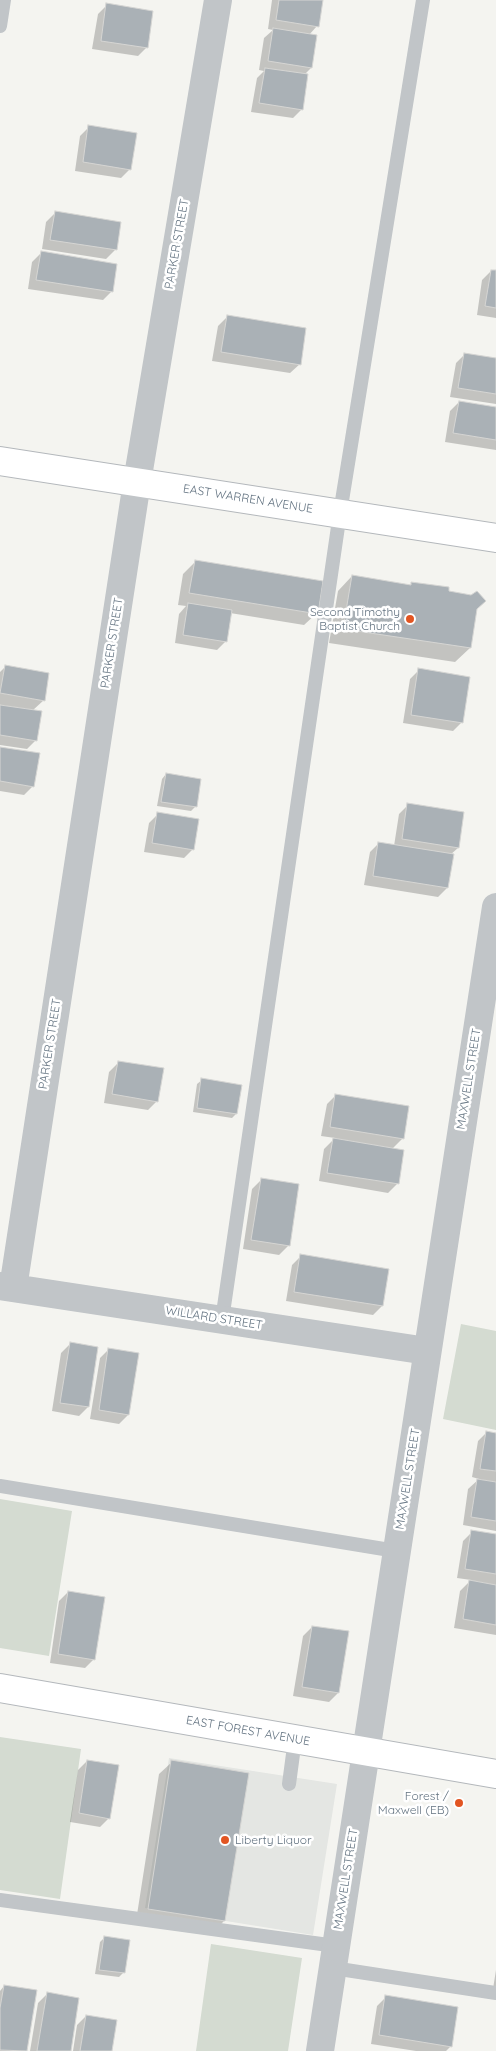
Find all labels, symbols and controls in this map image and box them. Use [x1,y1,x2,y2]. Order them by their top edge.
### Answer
street label: PARKER STREET [162,198,192,290]
street label: EAST WARREN AVENUE [182,482,314,516]
street label: PARKER STREET [98,597,126,689]
place label: Second Timothy Baptist Church [310,605,400,633]
marker: Second Timothy Baptist Church [404,613,416,625]
street label: PARKER STREET [36,998,64,1090]
street label: MAXWELL STREET [454,1027,484,1131]
street label: WILLARD STREET [164,1303,264,1333]
street label: MAXWELL STREET [393,1427,423,1531]
street label: EAST FOREST AVENUE [185,1713,311,1749]
place label: Forest / Maxwell (EB) [378,1789,449,1817]
marker: Forest / Maxwell (EB) [453,1797,465,1809]
street label: MAXWELL STREET [331,1827,361,1931]
place label: Liberty Liquor [235,1833,312,1847]
marker: Liberty Liquor [219,1834,231,1846]

